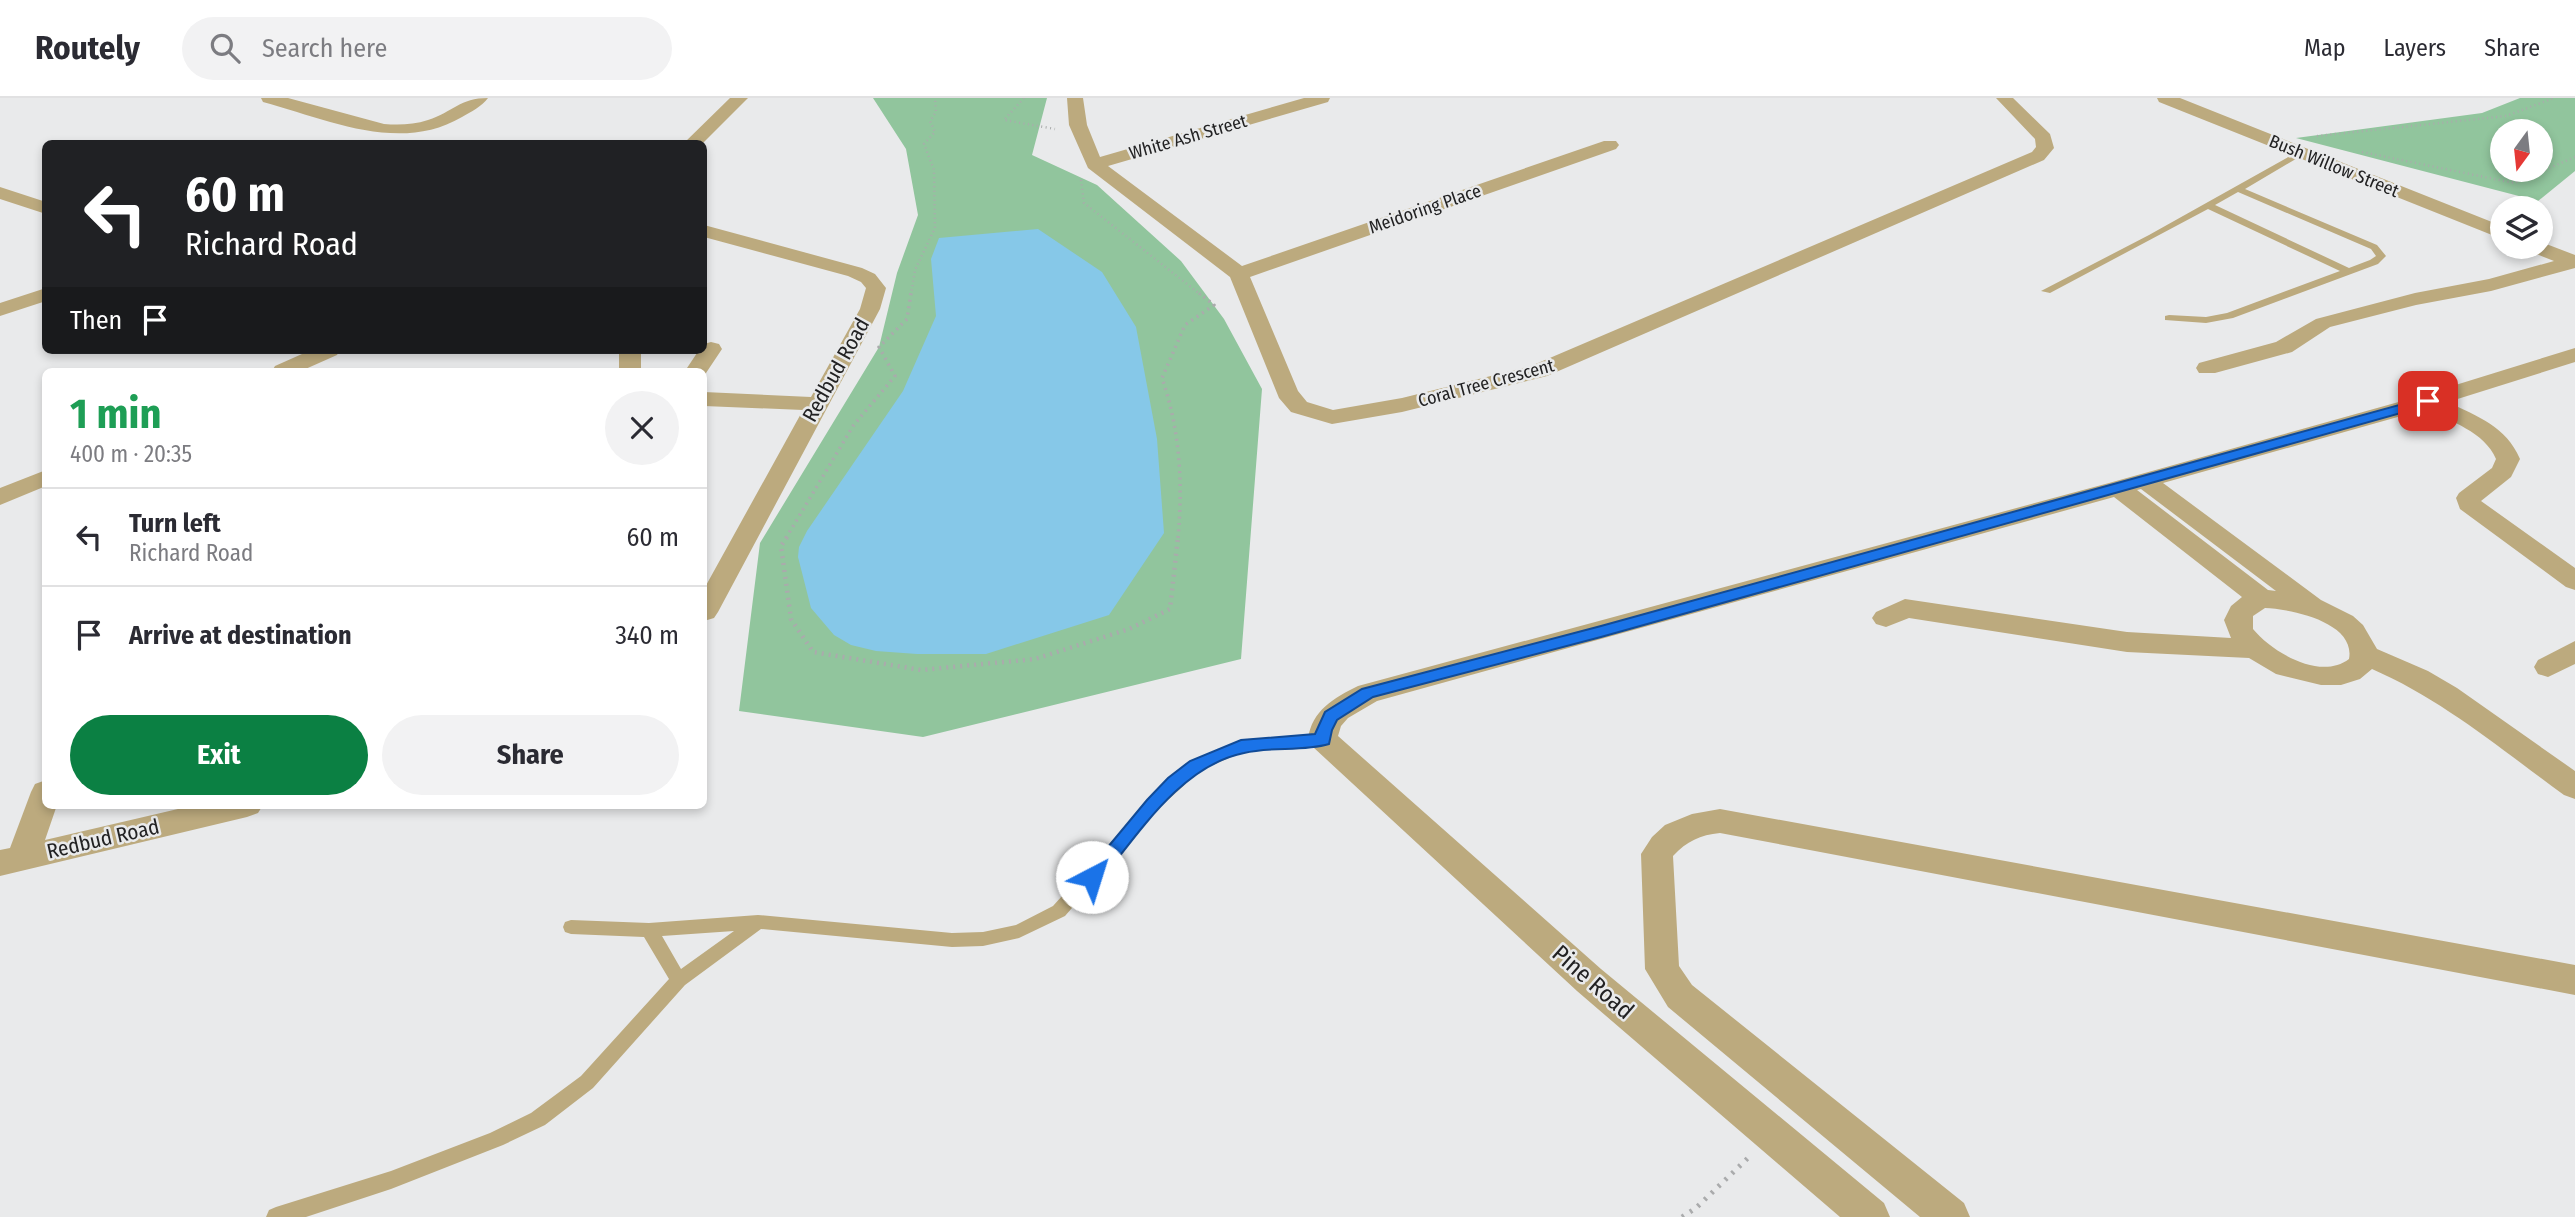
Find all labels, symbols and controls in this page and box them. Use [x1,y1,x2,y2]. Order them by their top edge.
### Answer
search box [182,17,672,80]
text: Routely [35,28,140,68]
icon: search [206,29,244,67]
text: Search here [262,33,387,64]
text: Map [2304,34,2346,62]
text: Layers [2384,34,2446,62]
text: Share [2484,34,2540,62]
street label: White Ash Street [1127,110,1249,164]
north arrow [2490,119,2553,182]
map controls [2490,119,2553,259]
street label: Bush Willow Street [2266,130,2402,202]
text: 60 m [185,165,285,224]
icon: left [70,168,161,259]
street label: Meidoring Place [1366,179,1484,238]
button: layers [2490,196,2553,259]
text: Richard Road [185,225,358,263]
icon: arrive [136,301,174,339]
text: Then [70,305,122,336]
street label: Redbud Road [797,314,875,426]
street label: Coral Tree Crescent [1416,354,1557,412]
pin [2398,371,2458,431]
icon: arrive [2409,382,2447,420]
text: 1 min [70,389,161,439]
button: close [605,391,679,465]
text: 400 m · 20:35 [70,440,192,468]
text: Turn left [129,508,221,539]
icon: left [70,518,108,556]
text: 60 m [626,522,679,553]
text: Richard Road [129,539,253,567]
icon: arrive [70,616,108,654]
text: Arrive at destination [129,620,352,651]
text: 340 m [615,620,679,651]
button: Exit [70,715,368,795]
button: Share [382,715,679,795]
street label: Redbud Road [44,813,162,865]
position arrow [1055,840,1129,914]
street label: Pine Road [1547,939,1639,1025]

